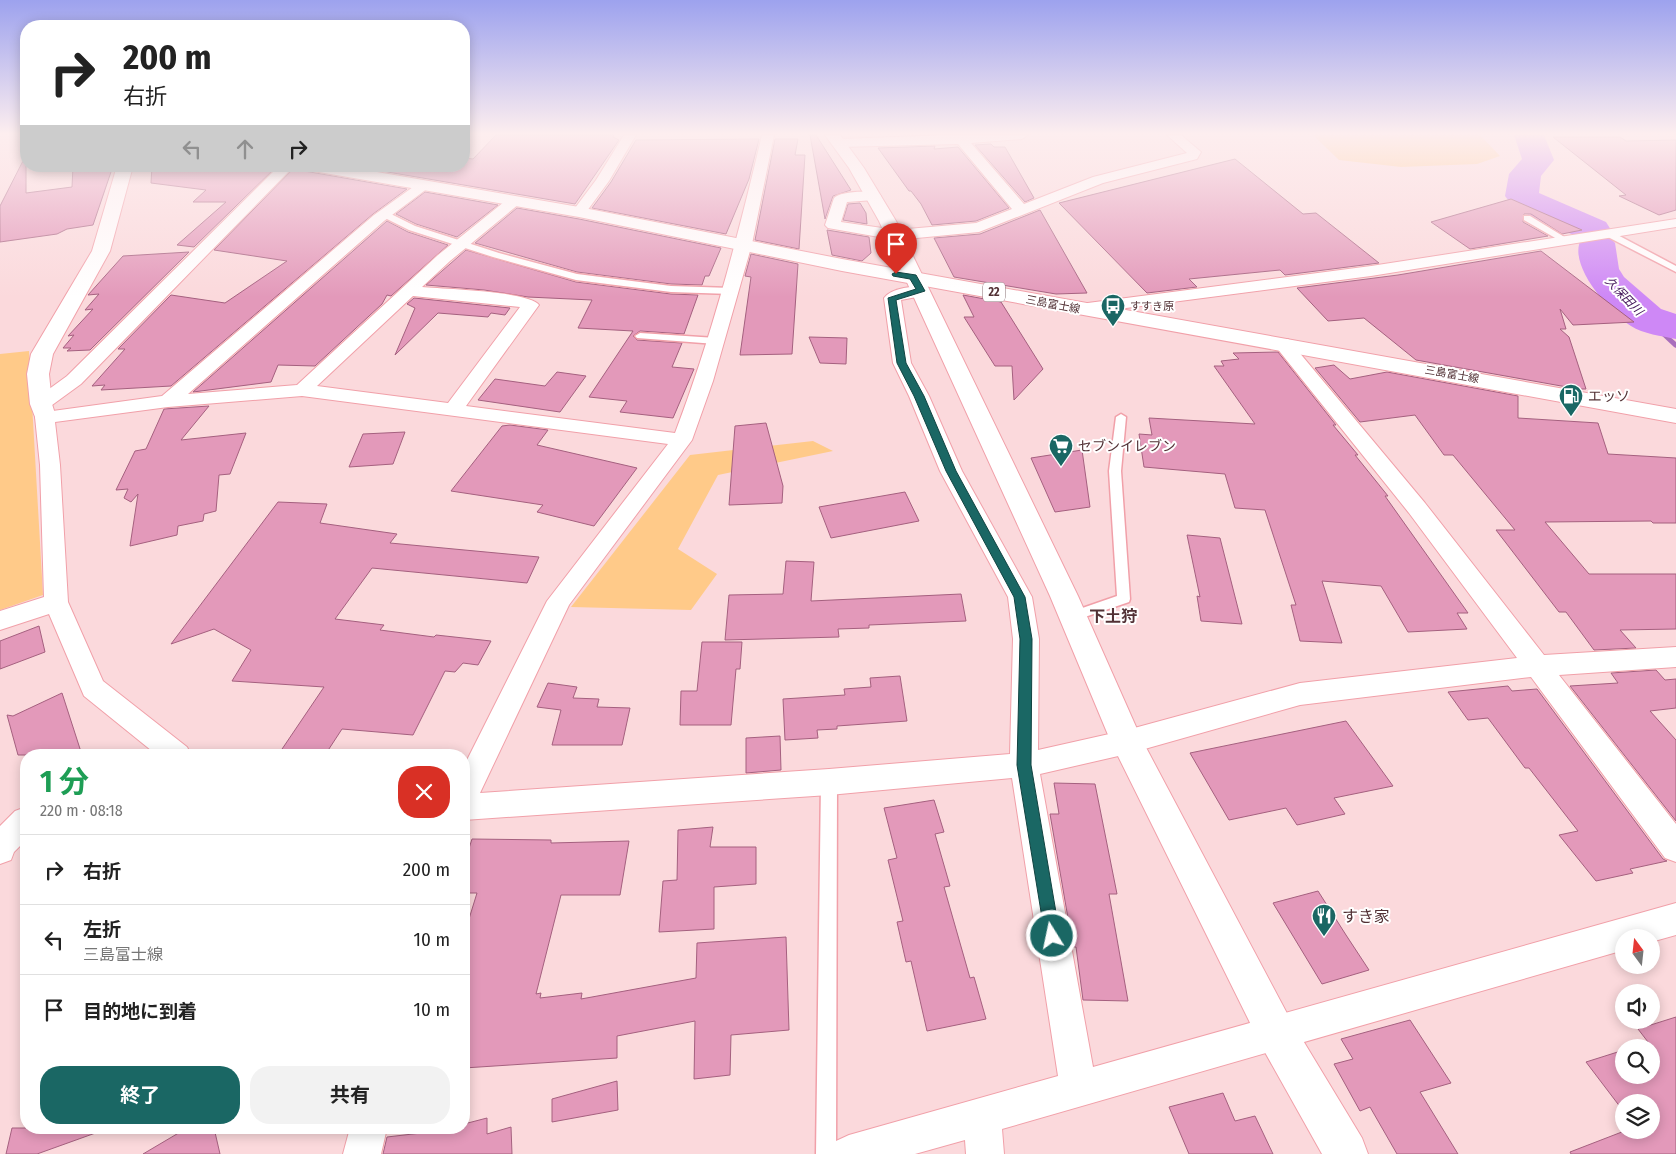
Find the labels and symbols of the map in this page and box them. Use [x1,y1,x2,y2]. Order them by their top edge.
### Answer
pin [875,223,917,274]
water label: 久保田川 [1602,274,1647,320]
road number: 22 [983,282,1005,302]
street label: 三島富士線 [1025,293,1081,316]
bus stop icon: すすき原 [1100,293,1126,327]
place label: すすき原 [1130,300,1174,313]
street label: 三島富士線 [1424,363,1480,386]
fuel station icon: エッソ [1558,383,1584,417]
place label: エッソ [1588,388,1630,405]
supermarket icon: セブンイレブン [1048,433,1074,467]
place label: セブンイレブン [1078,438,1176,455]
district label: 下土狩 [1089,607,1137,626]
restaurant icon: すき家 [1311,903,1337,937]
place label: すき家 [1342,907,1390,926]
position arrow [1025,909,1077,961]
north arrow [1615,929,1660,974]

